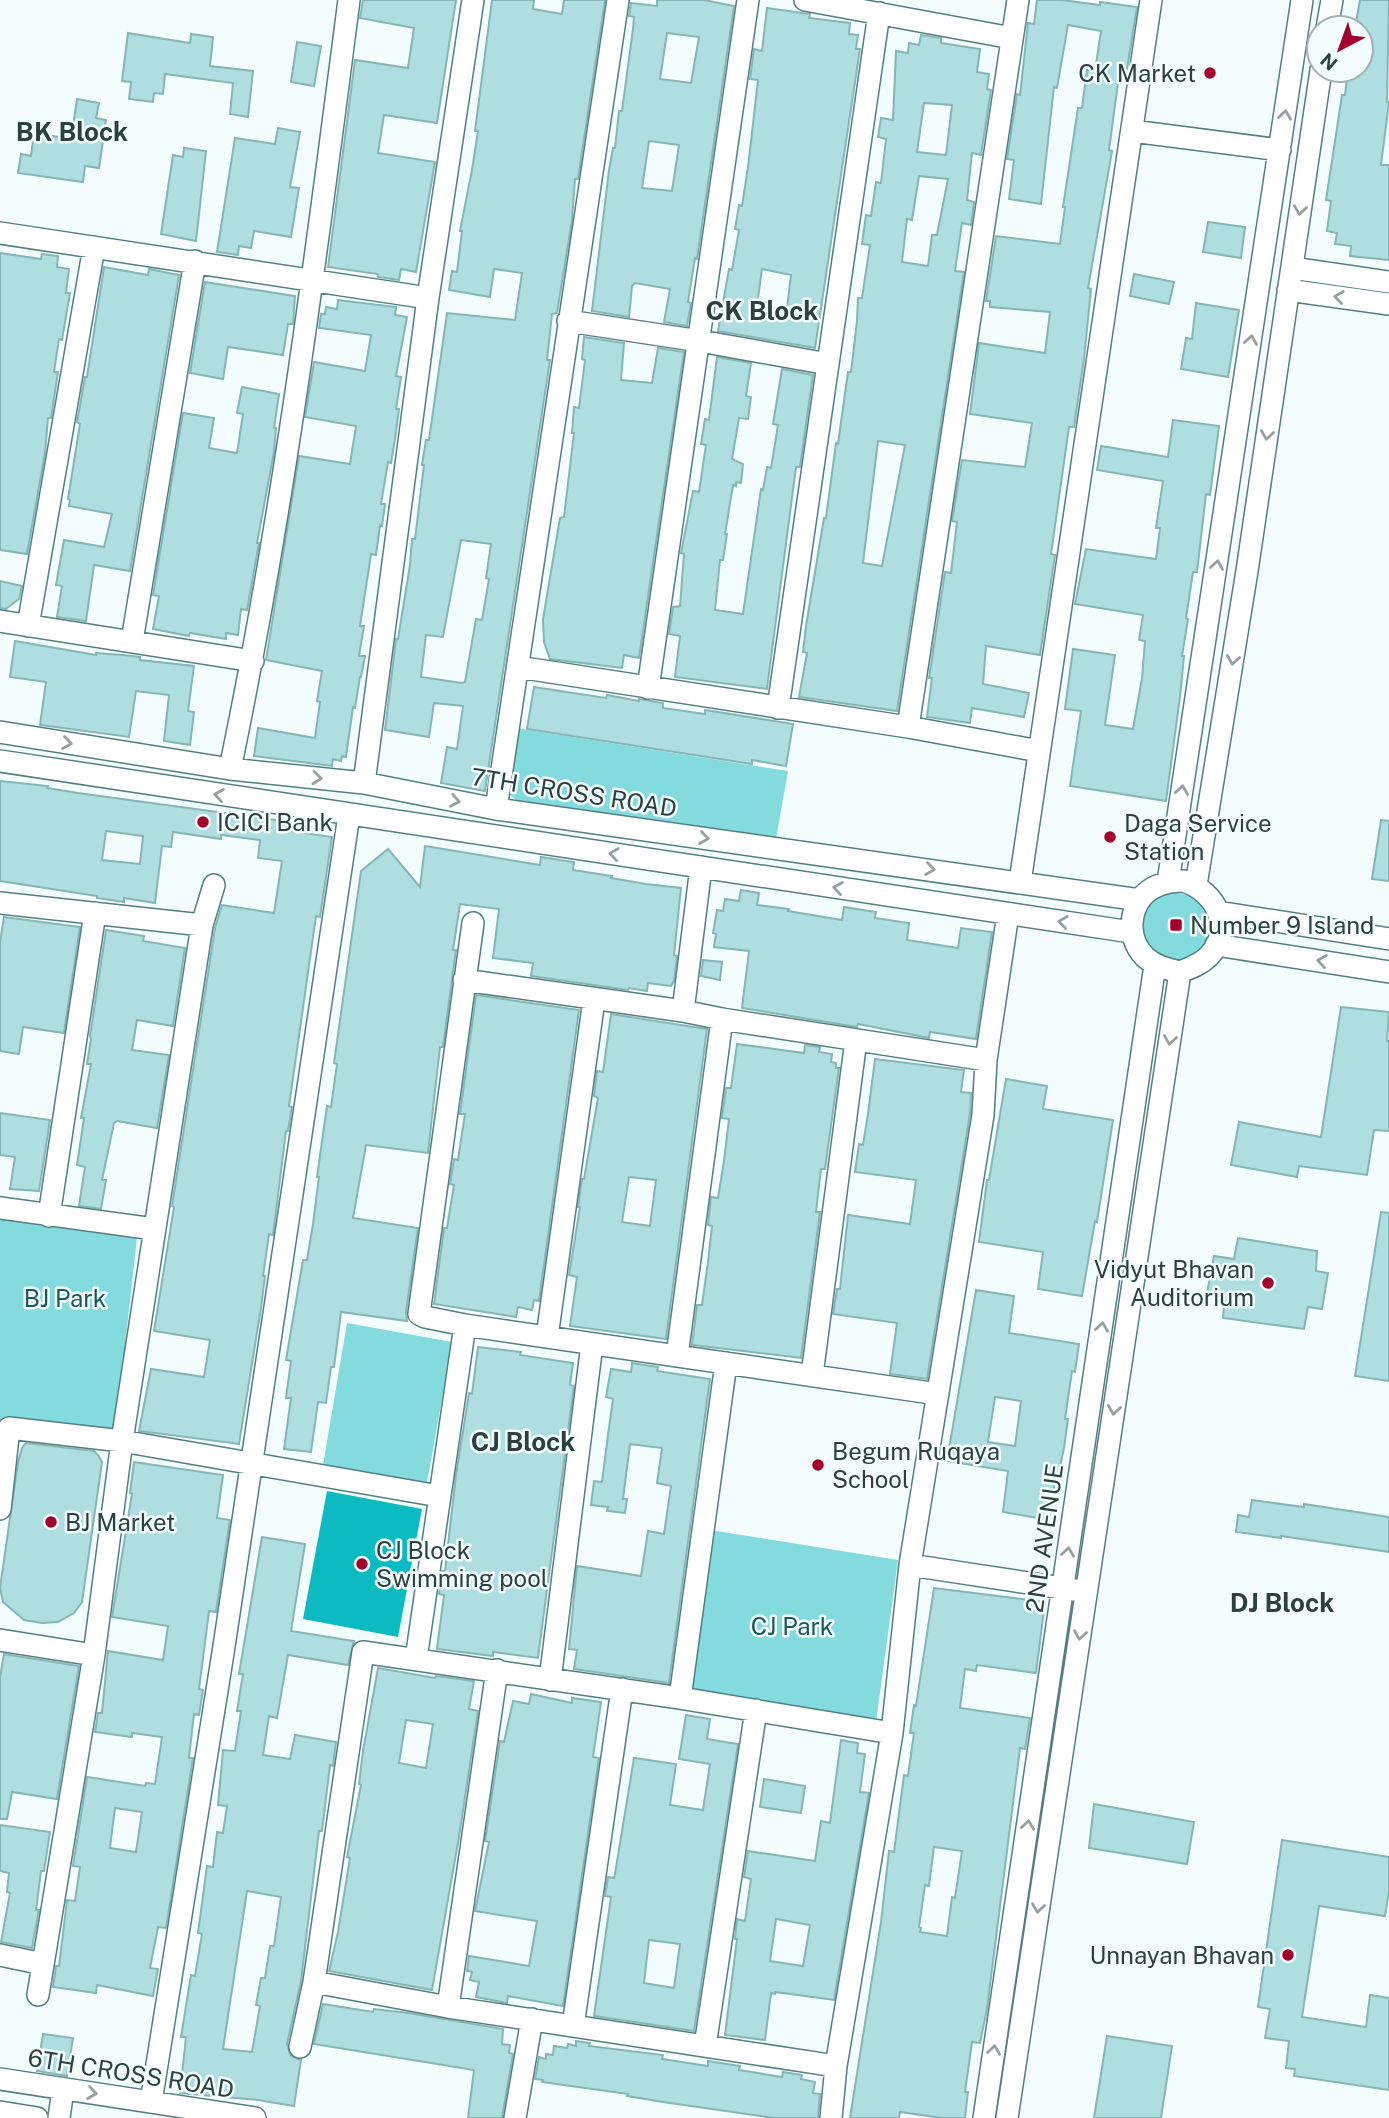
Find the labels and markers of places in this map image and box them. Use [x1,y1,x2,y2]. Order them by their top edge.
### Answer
place label: CK Market [1078,59,1196,87]
marker: CK Market [1202,65,1218,81]
place label: ICICI Bank [217,808,333,836]
place label: Daga Service Station [1124,809,1272,865]
marker: ICICI Bank [195,814,211,830]
marker: Daga Service Station [1102,829,1118,845]
place label: Number 9 Island [1190,911,1374,939]
marker: Number 9 Island [1168,917,1184,933]
place label: Vidyut Bhavan Auditorium [1094,1255,1254,1311]
marker: Vidyut Bhavan Auditorium [1260,1275,1276,1291]
place label: Begum Ruqaya School [832,1437,1000,1493]
marker: Begum Ruqaya School [810,1457,826,1473]
place label: BJ Market [65,1508,175,1536]
marker: BJ Market [43,1514,59,1530]
place label: CJ Block Swimming pool [376,1536,548,1592]
marker: CJ Block Swimming pool [354,1556,370,1572]
place label: Unnayan Bhavan [1089,1941,1274,1969]
marker: Unnayan Bhavan [1280,1947,1296,1963]

